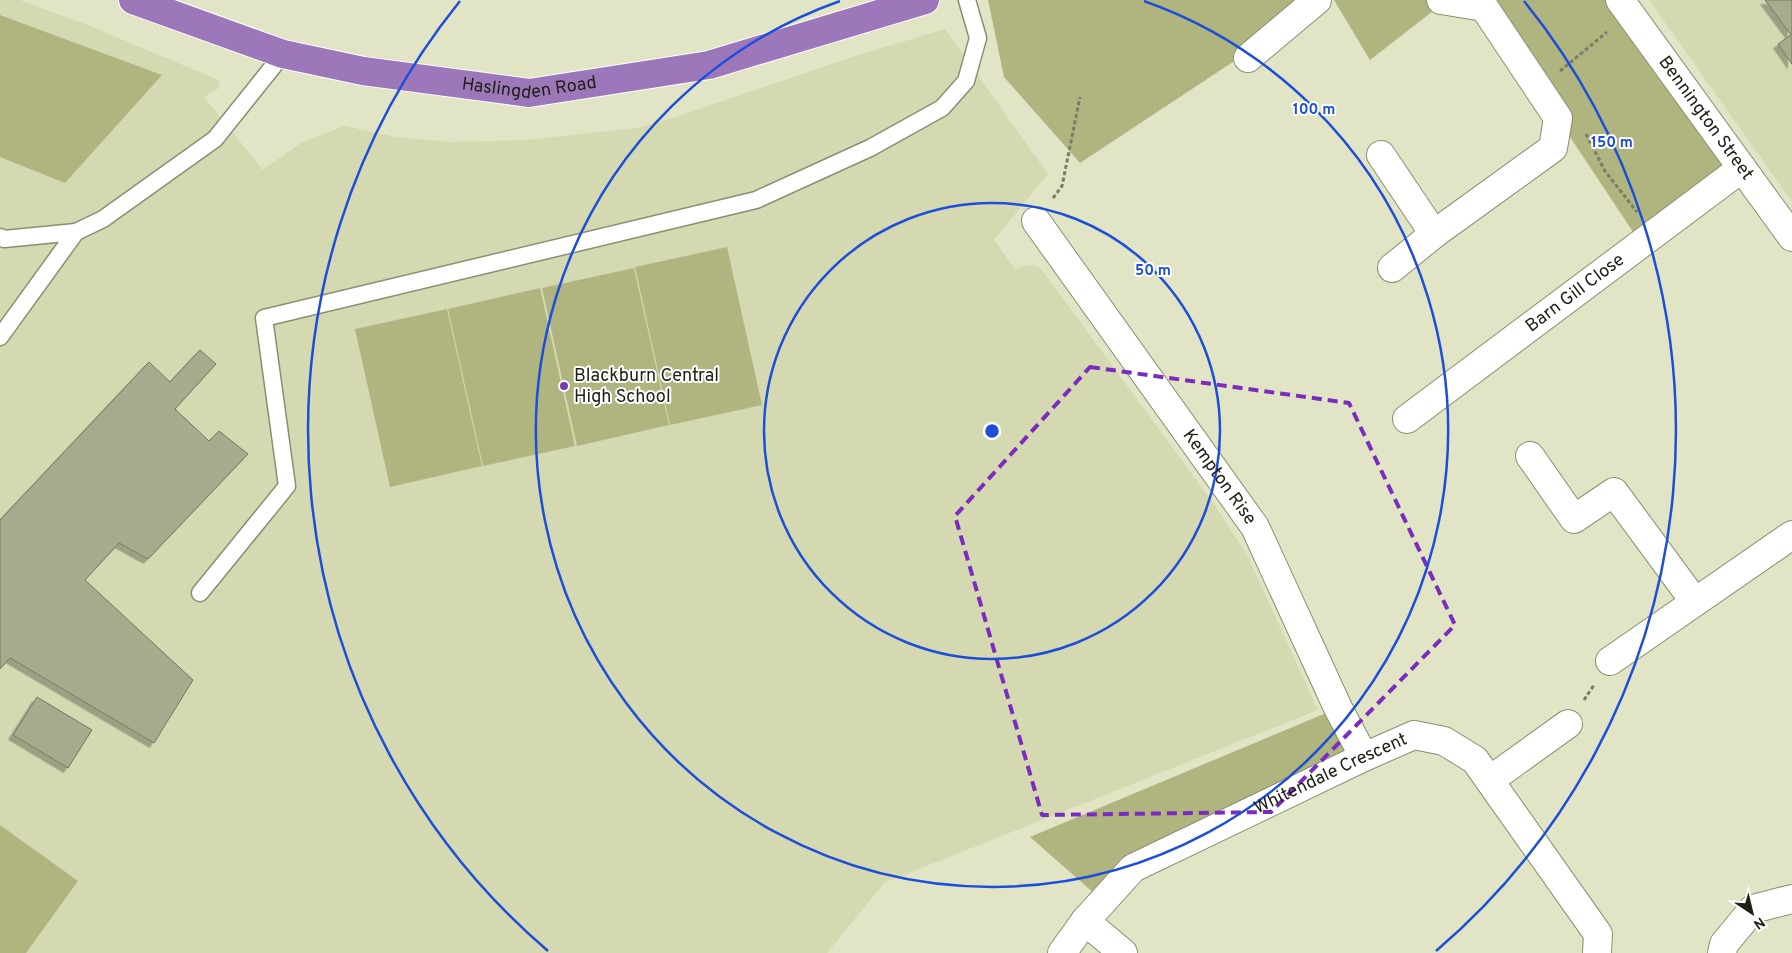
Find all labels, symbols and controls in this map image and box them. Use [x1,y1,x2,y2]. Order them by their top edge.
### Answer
street label: Bennington Street [1653,51,1759,185]
street label: Haslingden Road [461,71,598,105]
text: 100 m [1293,101,1335,120]
text: 150 m [1591,134,1633,153]
street label: Barn Gill Close [1521,249,1629,338]
text: 50 m [1135,262,1171,281]
place label: Blackburn Central High School [574,365,719,409]
marker: Blackburn Central High School [558,380,570,392]
centre of rings [983,422,1001,440]
street label: Kempton Rise [1177,425,1261,530]
street label: Whitendale Crescent [1250,728,1411,820]
north arrow [1727,888,1777,938]
text: N [1750,913,1768,932]

